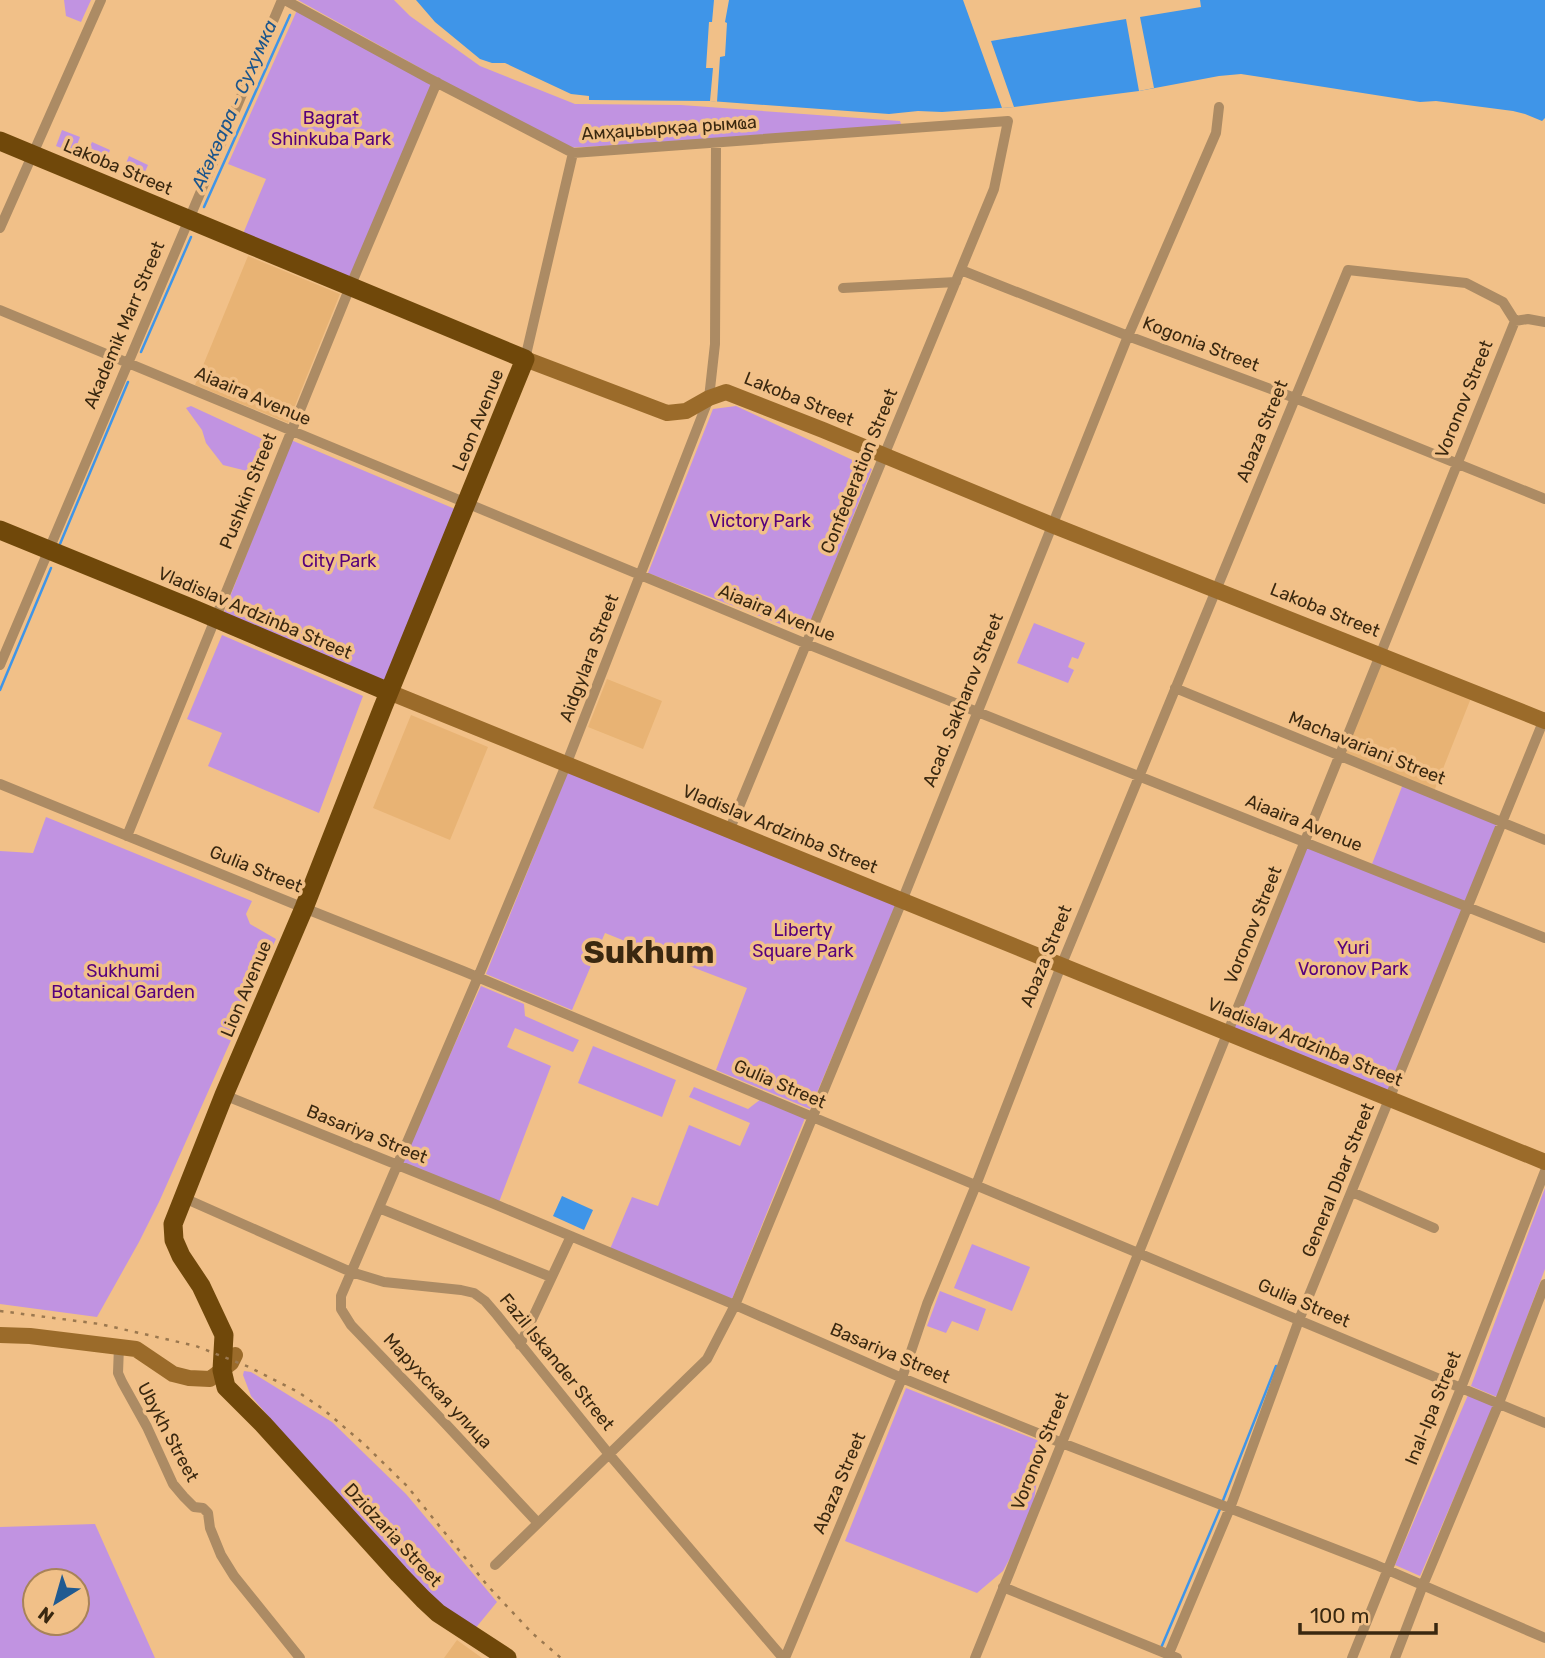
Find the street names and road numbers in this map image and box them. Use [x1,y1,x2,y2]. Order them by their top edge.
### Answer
street label: Амҳаџьырқәа рымҩа [580,111,758,145]
street label: Lakoba Street [60,134,176,200]
street label: Akademik Marr Street [79,238,169,412]
street label: Kogonia Street [1139,312,1263,376]
street label: Voronov Street [1430,337,1498,461]
street label: Aiaaira Avenue [192,362,314,430]
street label: Leon Avenue [448,366,508,474]
street label: Lakoba Street [741,367,857,431]
street label: Abaza Street [1232,377,1292,485]
street label: Confederation Street [816,385,902,557]
street label: Pushkin Street [215,430,281,552]
street label: Vladislav Ardzinba Street [155,562,355,664]
street label: Lakoba Street [1267,578,1383,642]
street label: Aiaaira Avenue [715,580,839,646]
street label: Aidgylara Street [555,591,623,725]
street label: Acad. Sakharov Street [918,610,1008,790]
street label: Machavariani Street [1285,706,1449,790]
street label: Vladislav Ardzinba Street [679,780,881,878]
street label: Aiaaira Avenue [1242,790,1366,856]
street label: Gulia Street [206,840,306,898]
street label: Voronov Street [1219,863,1287,987]
street label: Abaza Street [1016,902,1076,1010]
street label: Lion Avenue [216,937,276,1041]
street label: Vladislav Ardzinba Street [1204,993,1406,1091]
street label: Gulia Street [730,1055,830,1113]
street label: Basariya Street [303,1100,431,1168]
street label: General Dbar Street [1297,1100,1379,1260]
street label: Gulia Street [1254,1274,1354,1332]
street label: Fazil Iskander Street [495,1289,619,1435]
street label: Basariya Street [827,1318,953,1388]
street label: Марухская улица [379,1329,497,1453]
street label: Inal-Ipa Street [1400,1348,1466,1468]
street label: Ubykh Street [133,1378,203,1486]
street label: Voronov Street [1006,1389,1074,1513]
street label: Abaza Street [808,1429,870,1537]
street label: Dzidzaria Street [339,1479,447,1591]

